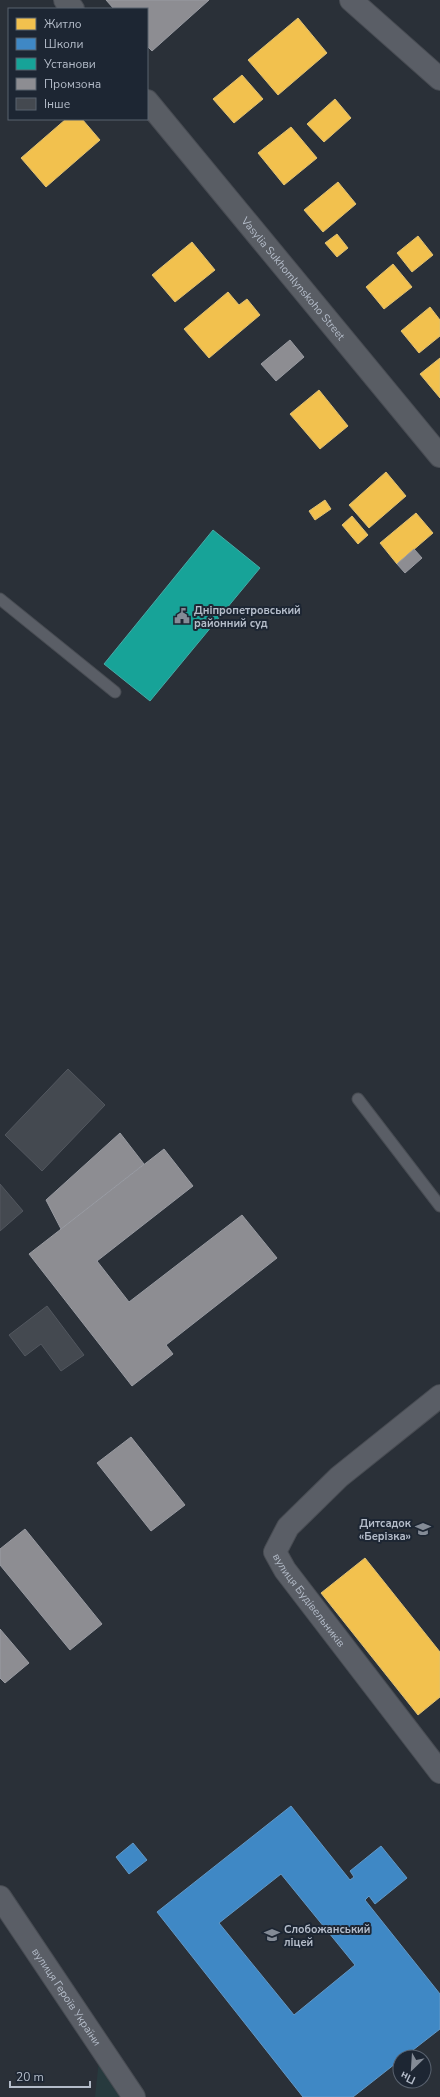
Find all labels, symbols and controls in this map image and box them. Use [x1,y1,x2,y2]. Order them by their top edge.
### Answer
legend [8,8,148,120]
text: Житло [44,16,82,32]
text: Школи [44,36,84,52]
text: Установи [43,56,96,72]
text: Промзона [44,76,101,92]
text: Інше [44,96,70,112]
street label: Vasylia Sukhomlynskoho Street [237,213,348,344]
place label: Дніпропетровський районний суд [194,603,301,631]
public building icon: Дніпропетровський районний суд [173,607,191,625]
place label: Дитсадок «Берізка» [359,1516,412,1544]
school or university icon: Дитсадок «Берізка» [414,1520,432,1538]
street label: вулиця Будівельників [269,1551,348,1650]
place label: Слобожанський ліцей [284,1922,370,1950]
school or university icon: Слобожанський ліцей [263,1926,281,1944]
street label: вулиця Героїв України [28,1945,105,2049]
north arrow [392,2049,432,2089]
scale bar [10,2063,90,2089]
text: Пн [398,2068,418,2088]
text: 20 m [16,2069,44,2085]

